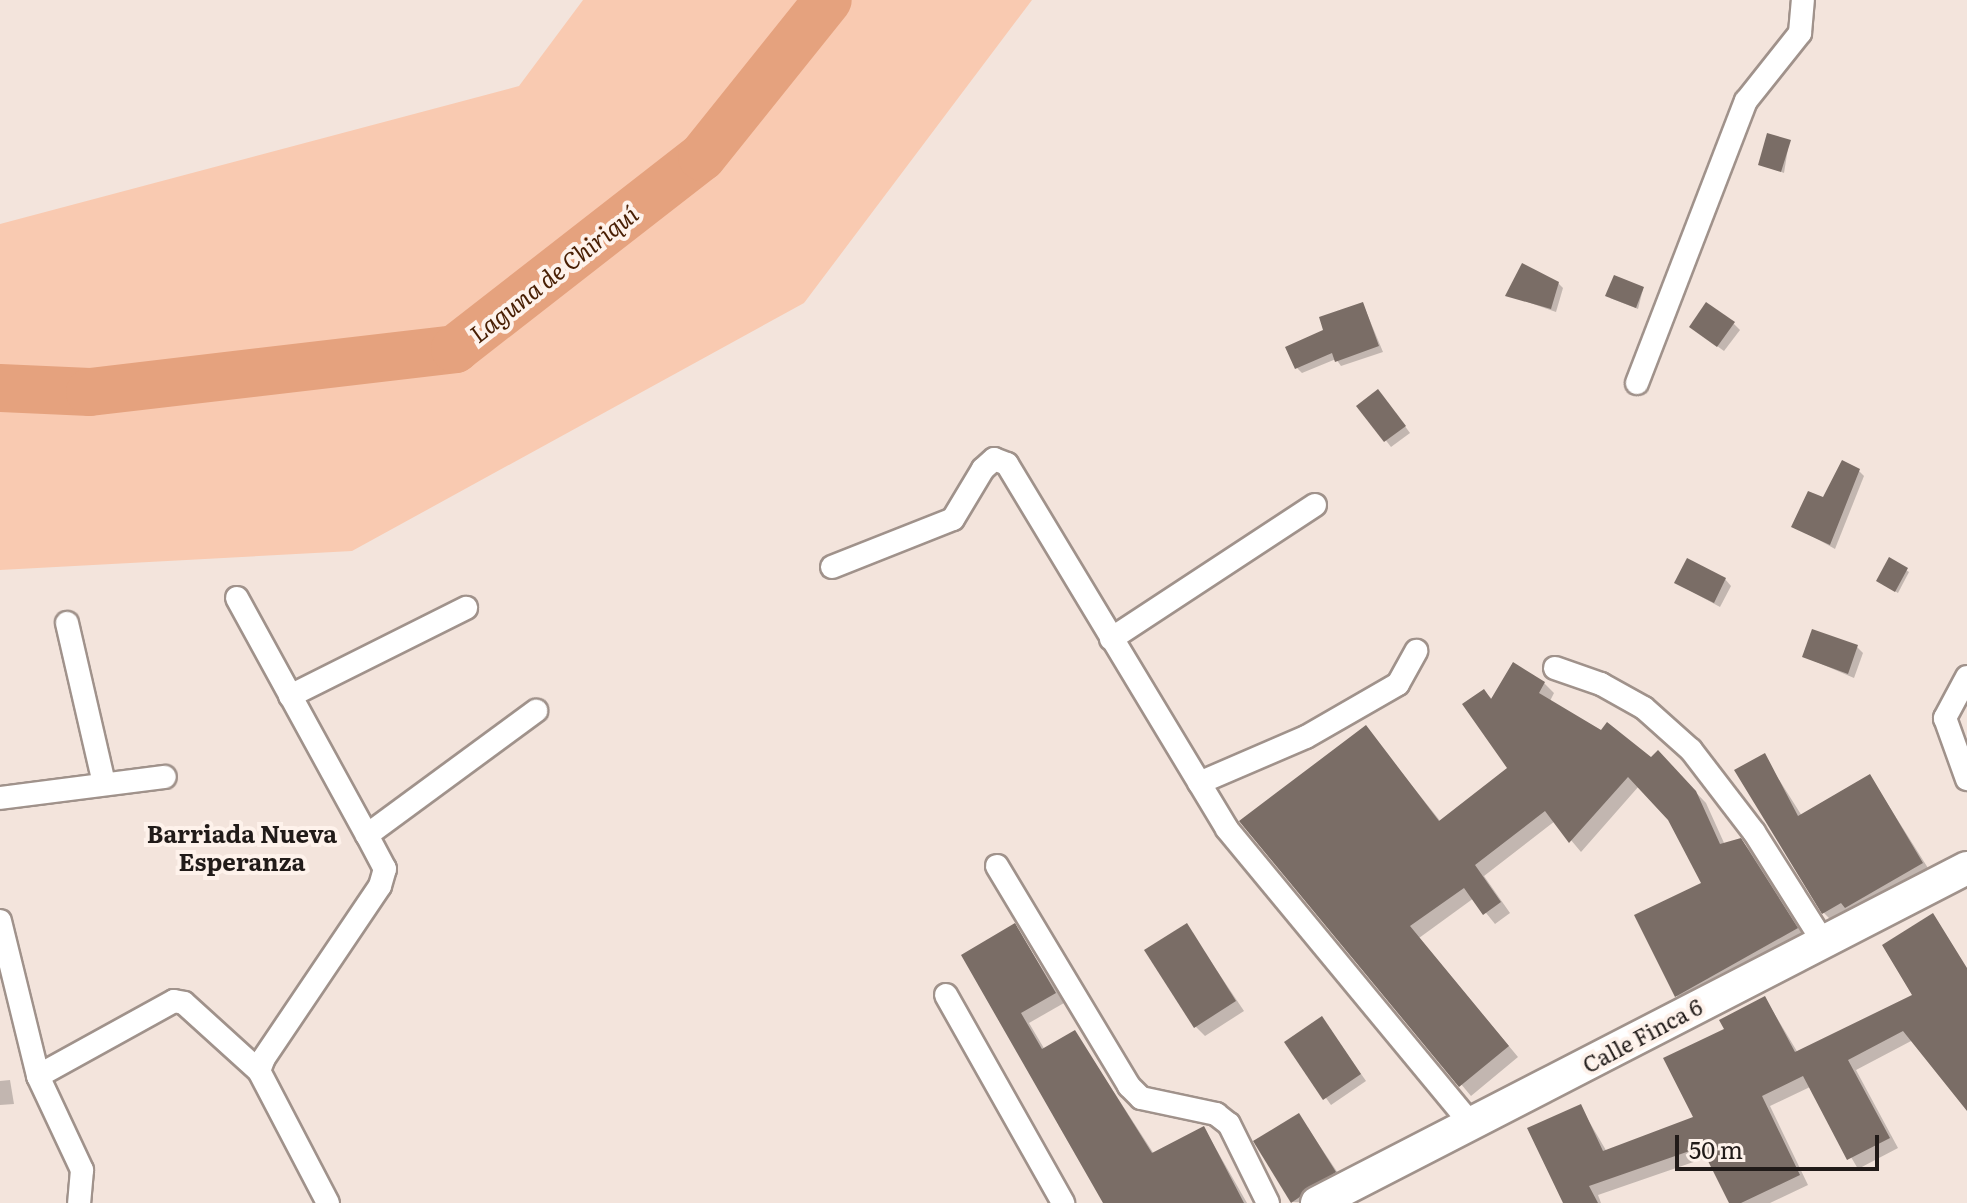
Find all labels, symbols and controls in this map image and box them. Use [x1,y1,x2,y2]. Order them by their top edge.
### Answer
water label: Laguna de Chiriquí [463,198,643,348]
district label: Barriada Nueva Esperanza [147,819,337,875]
street label: Calle Finca 6 [1578,992,1706,1078]
scale bar [1679,1119,1883,1169]
text: 50 m [1689,1131,1743,1166]

